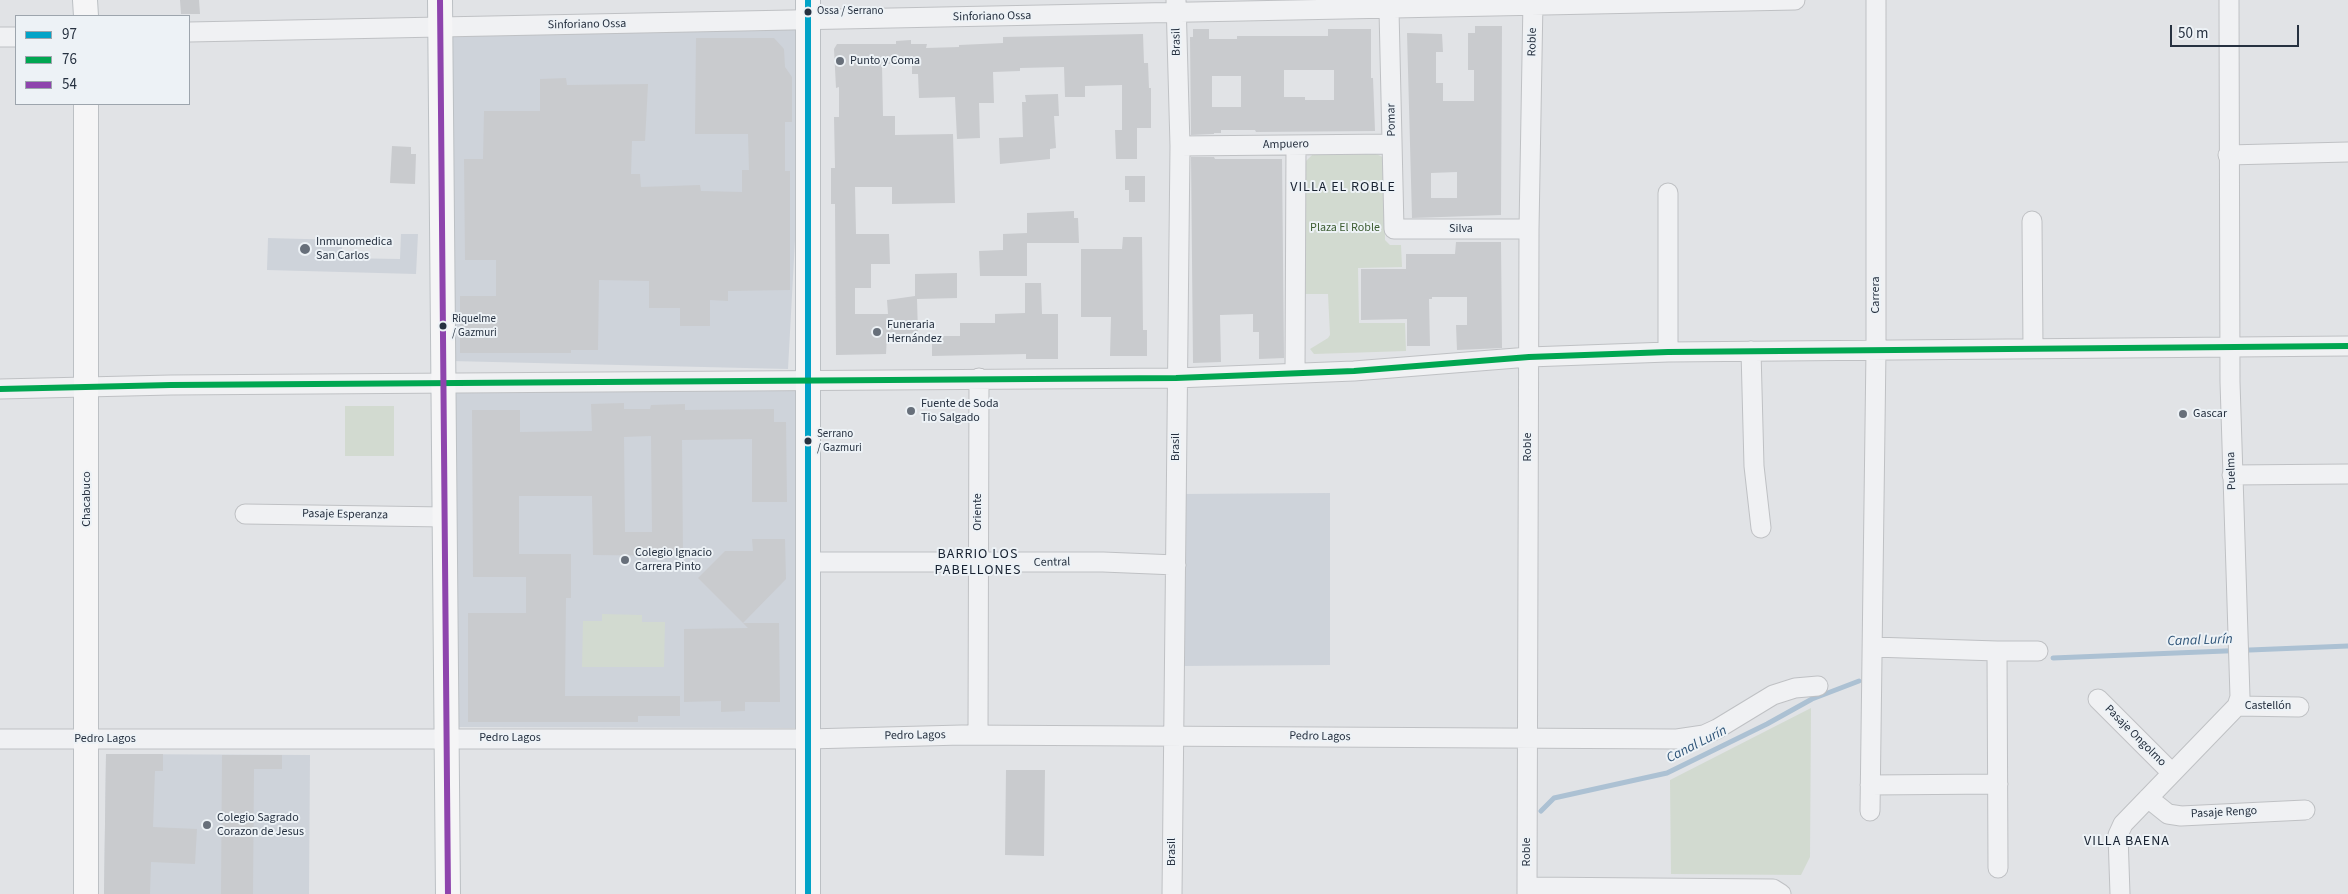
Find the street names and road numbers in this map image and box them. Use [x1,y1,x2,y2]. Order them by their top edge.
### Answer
street label: Sinforiano Ossa [953,9,1031,25]
street label: Sinforiano Ossa [548,17,626,33]
street label: Roble [1526,27,1540,57]
street label: Brasil [1170,28,1184,56]
street label: Pomar [1385,103,1399,137]
street label: Ampuero [1263,137,1309,153]
street label: Silva [1449,222,1473,236]
street label: Carrera [1869,277,1883,313]
street label: Brasil [1169,433,1183,461]
street label: Roble [1521,433,1535,461]
street label: Puelma [2224,452,2240,490]
street label: Chacabuco [80,471,94,527]
street label: Oriente [971,493,985,531]
street label: Pasaje Esperanza [302,507,388,523]
street label: Central [1034,555,1070,571]
street label: Castellón [2245,699,2291,713]
street label: Pasaje Ongolmo [2101,702,2169,770]
street label: Pedro Lagos [884,728,946,744]
street label: Pedro Lagos [1289,729,1351,745]
street label: Pedro Lagos [479,731,541,745]
street label: Pedro Lagos [74,732,136,746]
street label: Pasaje Rengo [2191,804,2257,822]
street label: Brasil [1165,838,1179,866]
street label: Roble [1520,838,1534,866]

